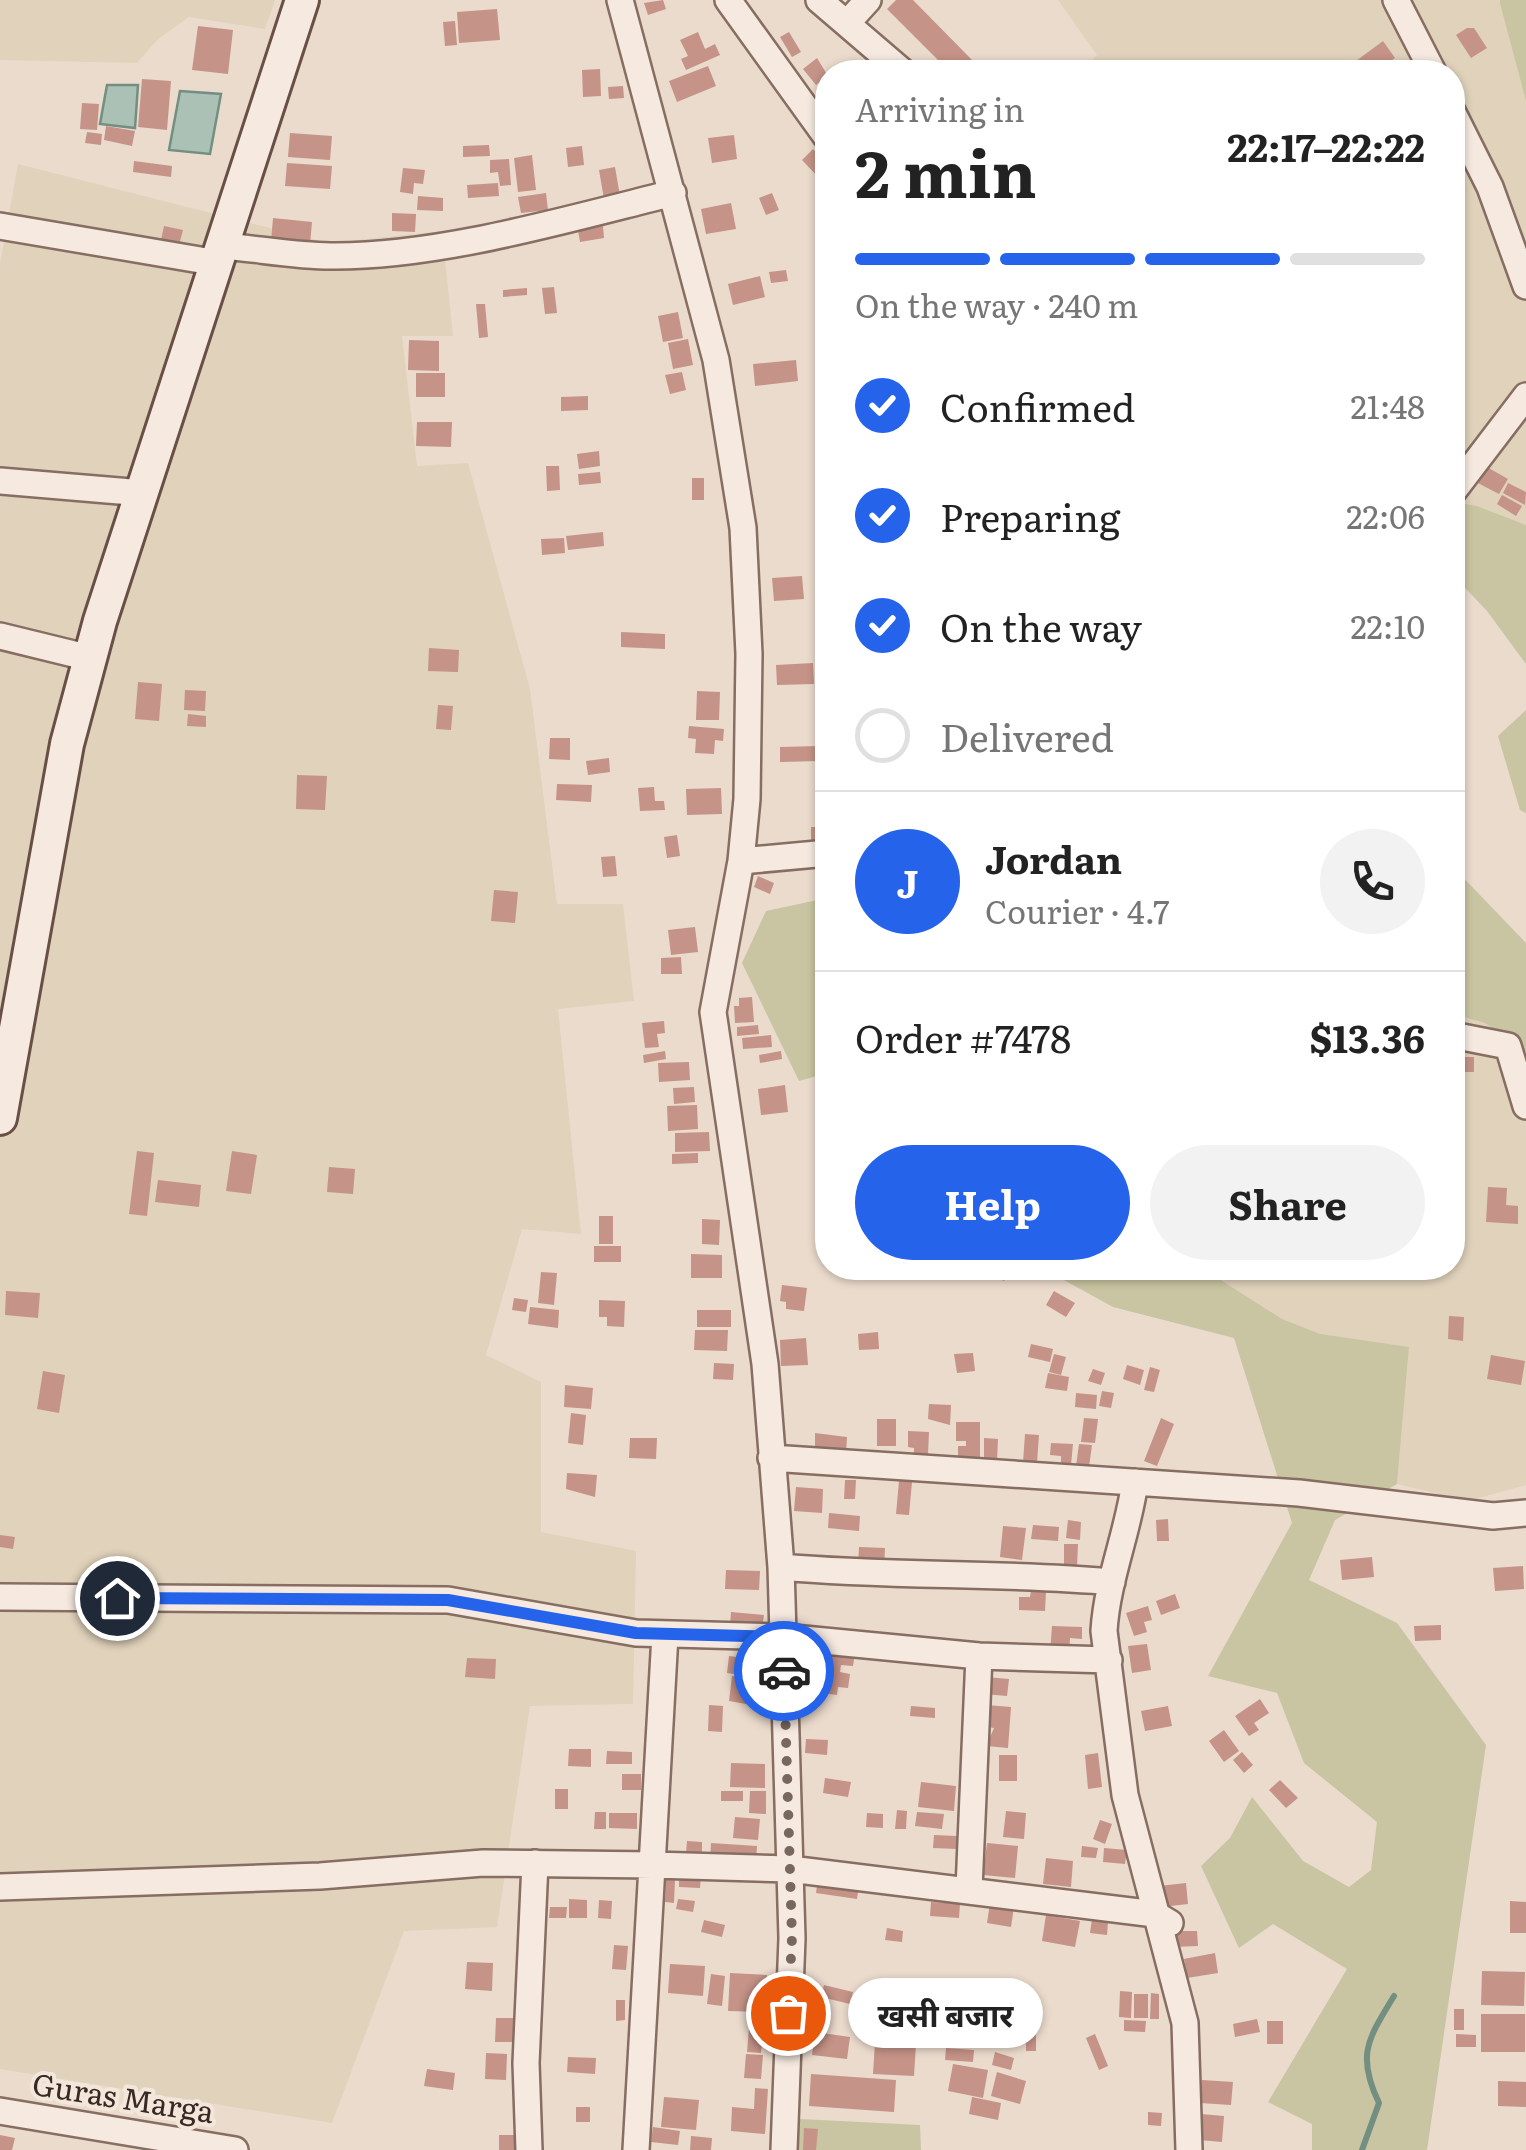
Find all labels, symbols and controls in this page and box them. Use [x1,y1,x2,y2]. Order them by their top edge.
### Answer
text: Arriving in [855,84,1025,132]
text: 22:17–22:22 [1227,117,1425,174]
text: 2 min [855,121,1037,218]
text: On the way · 240 m [855,280,1138,328]
text: Confirmed [940,377,1135,434]
icon: check [855,378,910,433]
text: 21:48 [1350,381,1425,429]
text: Preparing [940,487,1120,544]
icon: check [855,488,910,543]
text: 22:06 [1346,491,1425,539]
text: On the way [940,597,1142,654]
icon: check [855,598,910,653]
text: 22:10 [1350,601,1425,649]
text: Delivered [940,707,1114,764]
text: Jordan [985,829,1122,886]
button: phone [1320,829,1425,934]
text: J [897,853,918,910]
text: Courier · 4.7 [985,886,1170,934]
text: Order #7478 [855,1008,1071,1065]
text: $13.36 [1310,1008,1425,1065]
button: Help [855,1145,1130,1260]
button: Share [1150,1145,1425,1260]
pin [75,1556,160,1641]
icon: home [90,1571,145,1626]
courier [734,1621,834,1721]
icon: car [757,1644,812,1699]
pin [746,1971,831,2056]
callout: खसी बजार [848,1978,1043,2048]
icon: bag [761,1986,816,2041]
text: खसी बजार [878,1989,1013,2037]
street label: Guras Marga [29,2060,218,2132]

